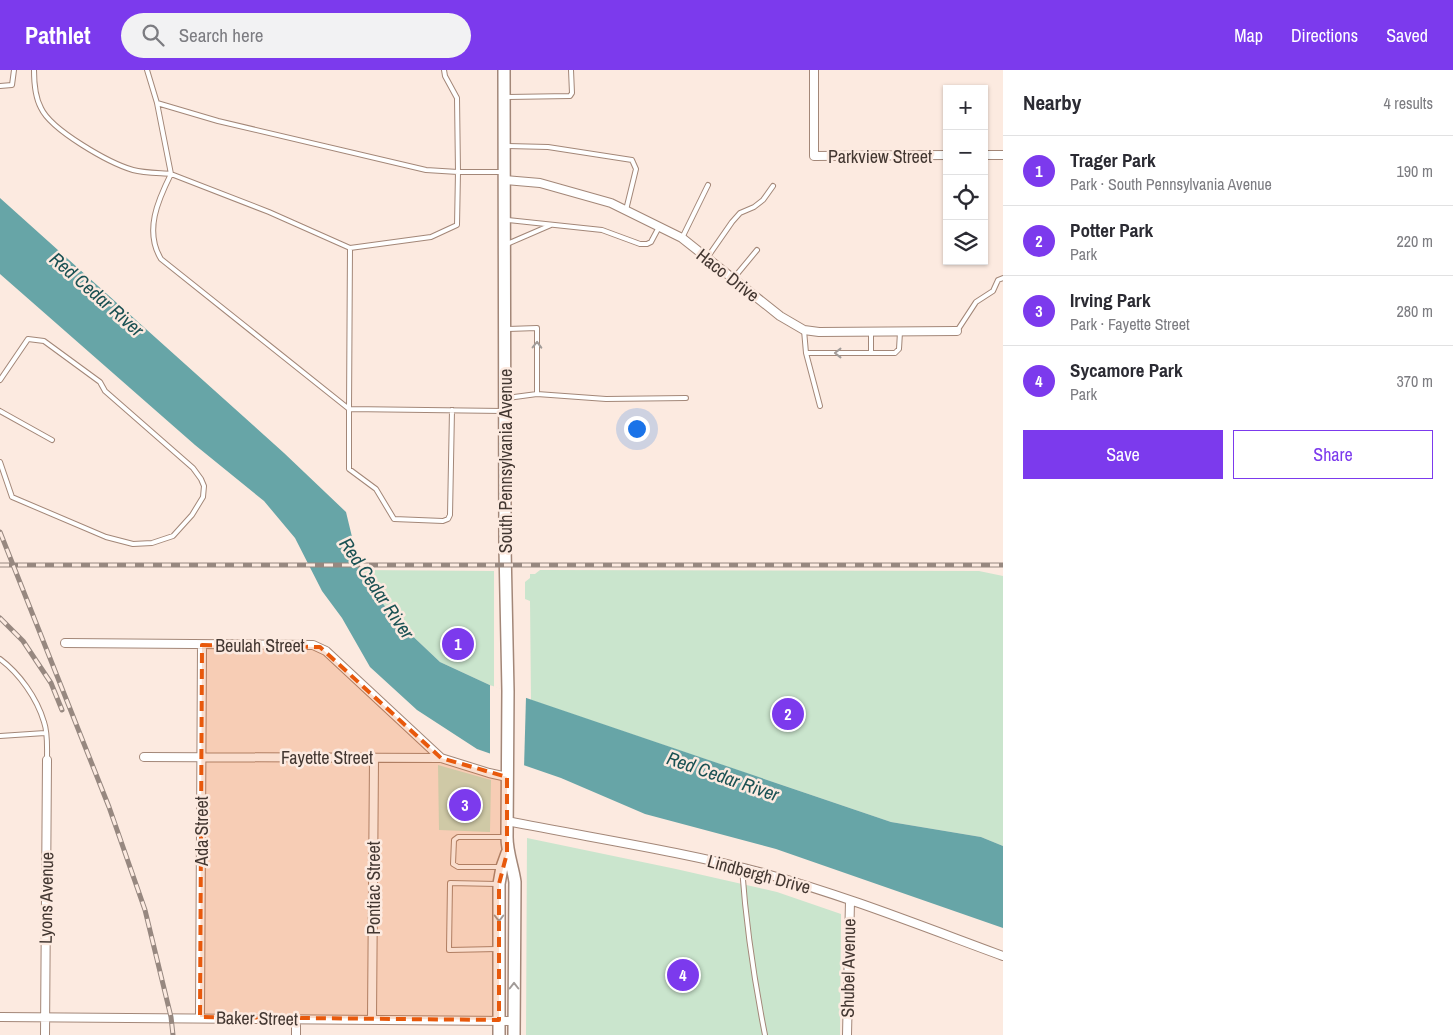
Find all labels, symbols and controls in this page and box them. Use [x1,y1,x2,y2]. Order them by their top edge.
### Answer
search box [121,13,471,58]
text: Pathlet [25,19,91,51]
icon: search [139,21,167,49]
text: Search here [179,22,264,48]
text: Map [1234,23,1263,48]
text: Directions [1291,23,1358,48]
text: Saved [1386,23,1428,48]
map controls [943,85,988,265]
button: + [943,85,988,130]
text: Nearby [1023,88,1081,117]
text: 4 results [1383,92,1433,114]
button: − [943,130,988,175]
street label: Parkview Street [828,144,932,169]
text: Trager Park [1070,147,1156,173]
text: 1 [1035,160,1043,182]
text: 190 m [1397,160,1433,182]
text: Park · South Pennsylvania Avenue [1070,173,1272,195]
button: locate [943,175,988,220]
text: Potter Park [1070,217,1153,243]
button: layers [943,220,988,265]
text: 2 [1035,230,1043,252]
text: 220 m [1397,230,1433,252]
street label: Haco Drive [691,242,765,308]
text: Park [1070,243,1097,265]
water label: Red Cedar River [44,246,150,343]
text: Irving Park [1070,287,1151,313]
text: 3 [1035,300,1043,322]
text: 280 m [1397,300,1433,322]
text: Park · Fayette Street [1070,313,1190,335]
one-way arrow [532,341,542,348]
one-way arrow [834,348,842,358]
text: Sycamore Park [1070,357,1183,383]
street label: South Pennsylvania Avenue [493,369,518,553]
text: 4 [1035,370,1043,392]
text: 370 m [1397,370,1433,392]
text: Park [1070,383,1097,405]
your location [624,416,650,442]
button: Save [1023,430,1223,479]
button: Share [1233,430,1433,479]
water label: Red Cedar River [334,532,421,644]
pin: 1 [442,625,474,663]
street label: Beulah Street [215,633,305,658]
pin: 2 [772,695,804,733]
street label: Fayette Street [281,745,373,770]
water label: Red Cedar River [664,745,783,808]
pin: 3 [449,786,481,824]
street label: Ada Street [189,796,214,867]
street label: Pontiac Street [361,841,386,935]
street label: Lindbergh Drive [705,848,813,900]
street label: Lyons Avenue [33,852,59,944]
one-way arrow [494,914,504,922]
street label: Shubel Avenue [835,918,861,1018]
pin: 4 [667,956,699,994]
one-way arrow [509,982,519,990]
street label: Baker Street [216,1005,298,1031]

